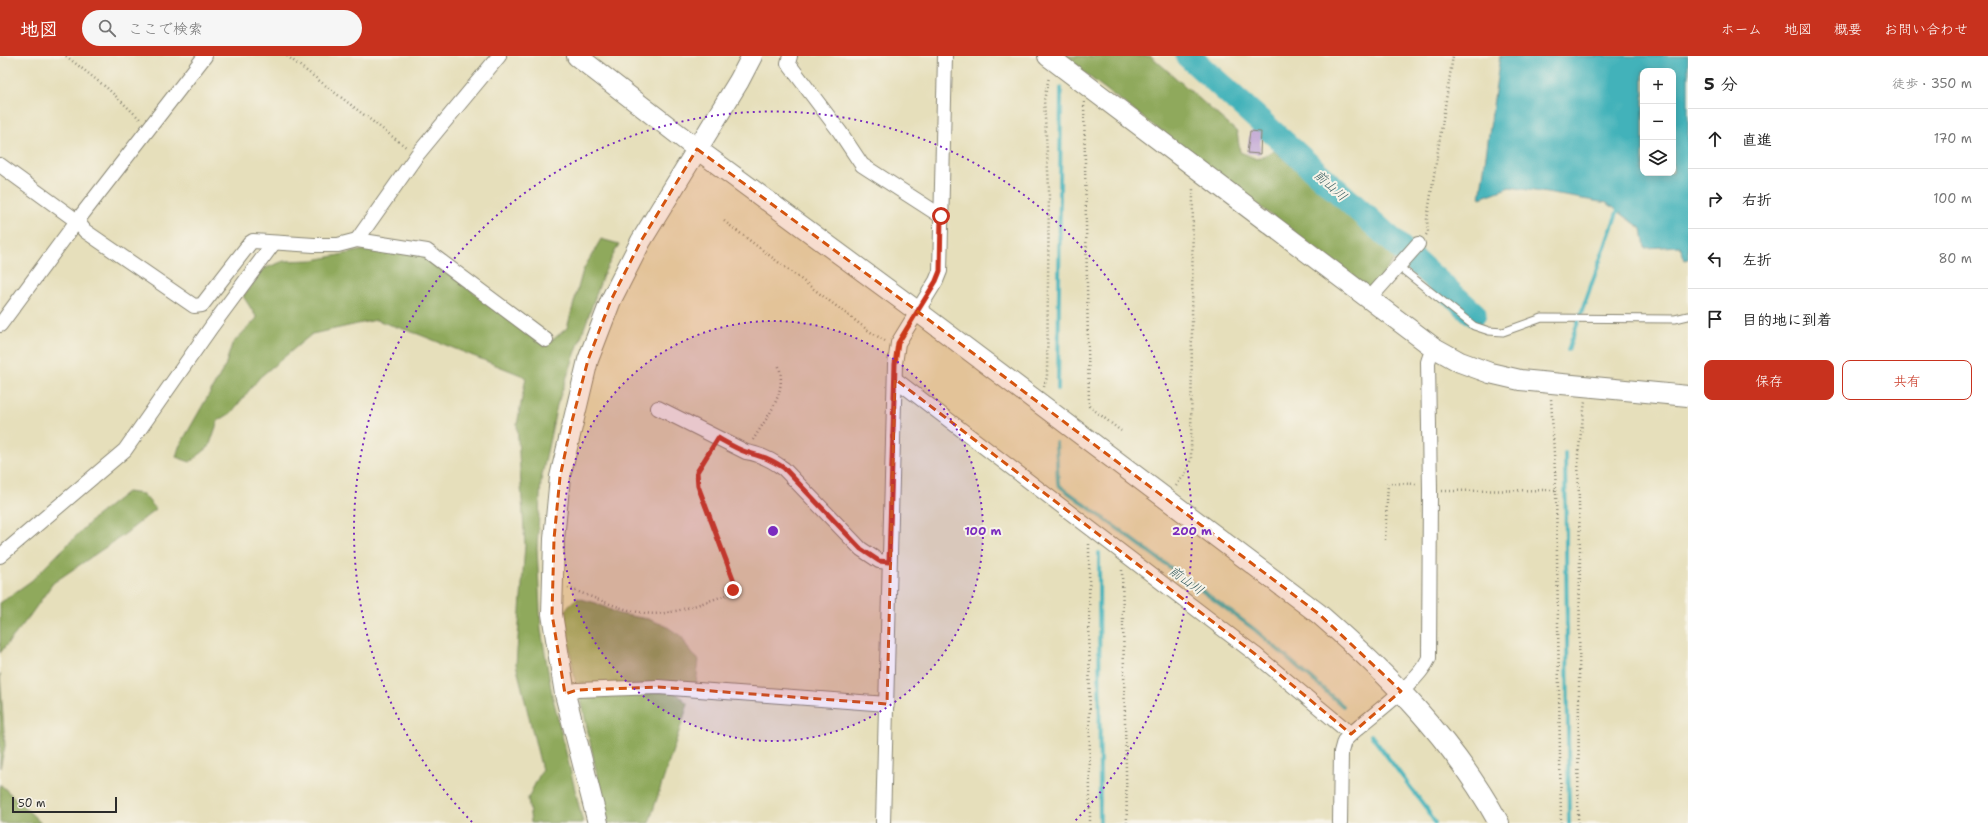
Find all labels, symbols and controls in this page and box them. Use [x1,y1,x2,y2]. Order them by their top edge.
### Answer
search box [82,10,362,46]
text: 地図 [20,17,58,42]
icon: search [96,17,118,39]
text: ここで検索 [128,19,203,39]
text: ホーム [1721,20,1762,38]
text: 地図 [1784,20,1812,38]
text: 概要 [1834,20,1862,38]
text: お問い合わせ [1884,20,1968,38]
map controls [1640,68,1676,176]
button: + [1640,68,1676,104]
text: 5 分 [1704,73,1737,95]
text: 徒歩 · 350 m [1892,75,1972,92]
button: − [1640,104,1676,140]
icon: ahead [1704,128,1726,150]
text: 直進 [1742,130,1772,150]
text: 170 m [1934,130,1972,147]
button: layers [1640,140,1676,176]
water label: 前山川 [1310,166,1351,205]
icon: right [1704,188,1726,210]
text: 右折 [1742,190,1772,210]
text: 100 m [1933,190,1972,207]
route start [932,207,950,225]
icon: left [1704,248,1726,270]
text: 左折 [1742,250,1772,270]
text: 80 m [1938,250,1972,267]
icon: arrive [1704,308,1726,330]
text: 目的地に到着 [1742,310,1832,330]
button: 保存 [1704,360,1834,400]
button: 共有 [1842,360,1972,400]
text: 100 m [965,523,1002,539]
text: 200 m [1172,523,1212,539]
centre of rings [766,524,780,538]
water label: 前山川 [1166,562,1207,599]
route end [724,581,742,599]
scale bar [12,795,117,814]
text: 50 m [18,796,46,811]

